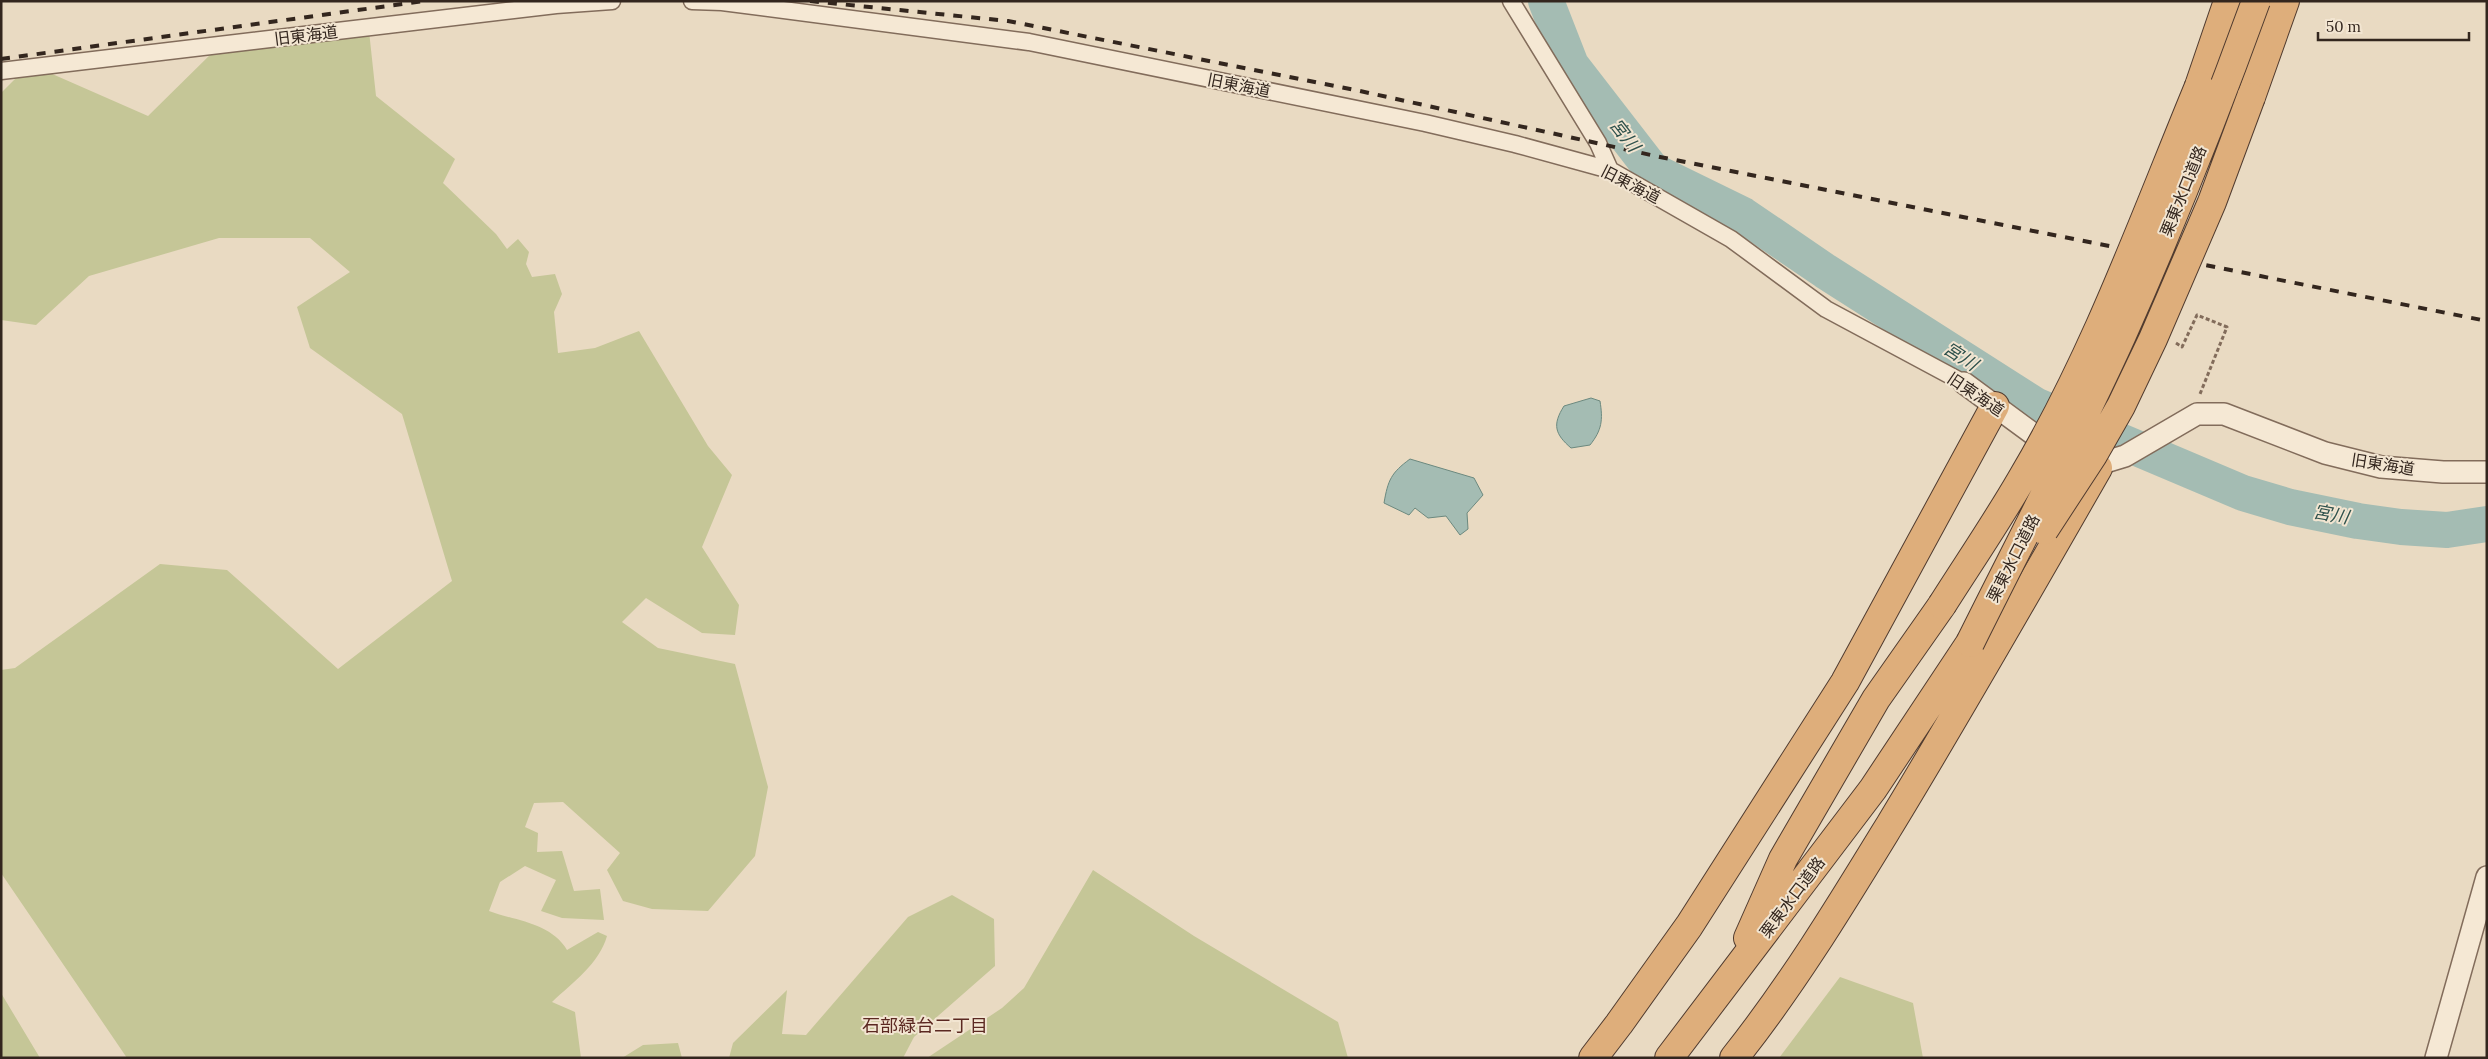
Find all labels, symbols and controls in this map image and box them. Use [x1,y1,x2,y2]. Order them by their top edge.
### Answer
scale bar [2318,10,2469,42]
text: 50 m [2326,17,2361,36]
street label: 旧東海道 [273,21,339,49]
street label: 旧東海道 [1206,69,1272,101]
water label: 宮川 [1605,114,1646,158]
street label: 栗東水口道路 [2156,143,2210,239]
street label: 旧東海道 [1598,161,1664,207]
water label: 宮川 [1940,337,1984,377]
street label: 旧東海道 [1944,368,2008,420]
street label: 旧東海道 [2350,449,2416,479]
water label: 宮川 [2311,500,2353,529]
street label: 栗東水口道路 [1982,511,2044,605]
street label: 栗東水口道路 [1755,853,1829,941]
district label: 石部緑台二丁目 [862,1014,988,1037]

